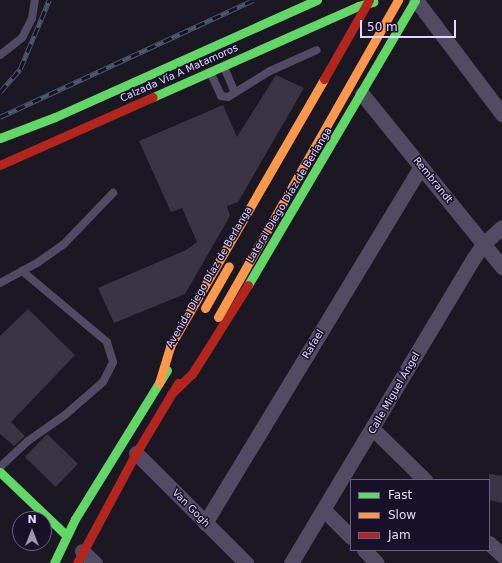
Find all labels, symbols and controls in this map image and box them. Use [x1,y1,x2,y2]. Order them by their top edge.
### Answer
scale bar [362,12,458,38]
text: 50 m [367,20,398,34]
street label: Calzada Vía A Matamoros [118,42,240,104]
street label: Lateral Diego Díaz de Berlanga [244,125,334,265]
street label: Rembrandt [411,155,455,205]
street label: Avenida Diego Díaz de Berlanga [164,204,254,350]
street label: Rafael [300,327,326,361]
street label: Calle Miguel Ángel [366,350,422,436]
legend [350,479,490,551]
street label: Van Gogh [170,487,212,529]
text: Fast [388,488,412,502]
text: Slow [388,508,416,522]
north arrow [12,511,52,551]
text: N [27,513,37,526]
text: Jam [388,528,411,542]

